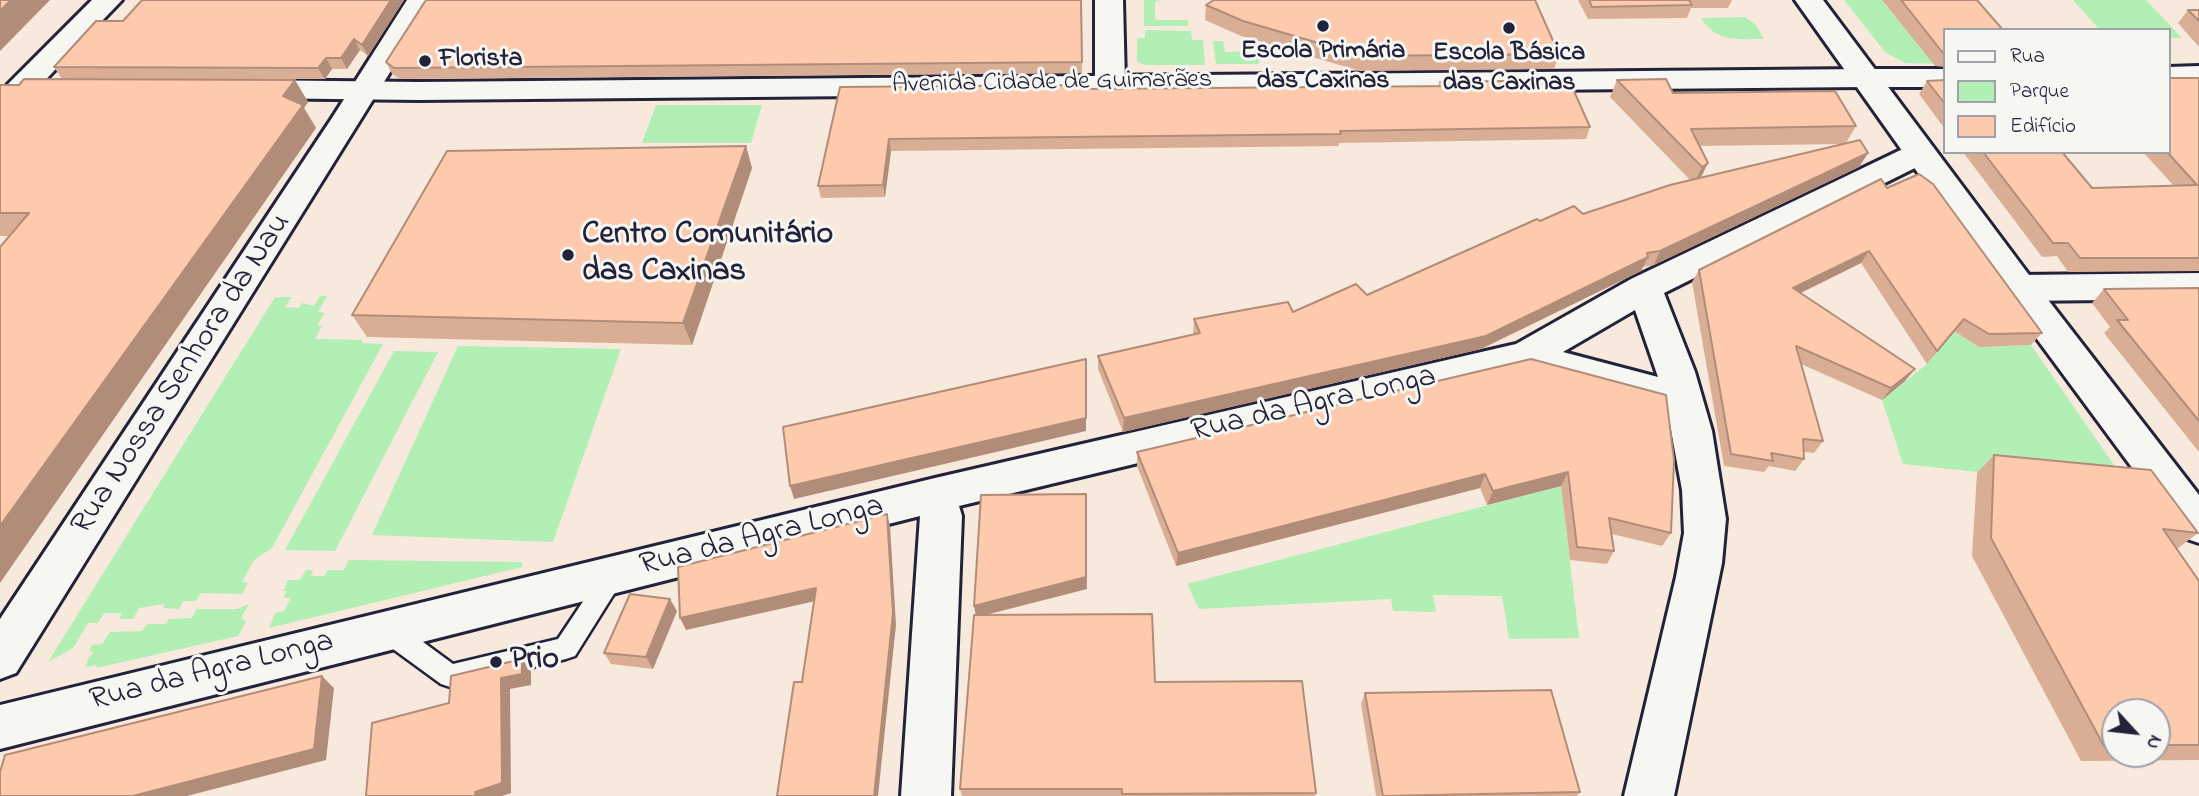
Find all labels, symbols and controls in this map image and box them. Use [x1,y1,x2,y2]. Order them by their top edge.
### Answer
marker: Escola Primária das Caxinas [1315,18,1331,34]
marker: Escola Básica das Caxinas [1501,20,1517,36]
legend [1944,28,2171,154]
place label: Escola Primária das Caxinas [1241,37,1405,98]
place label: Escola Básica das Caxinas [1433,39,1585,100]
text: Rua [2010,42,2045,72]
place label: Florista [439,45,522,77]
marker: Florista [417,53,433,69]
street label: Avenida Cidade de Guimarães [892,66,1212,102]
text: Parque [2010,77,2069,107]
text: Edifício [2010,112,2076,142]
street label: Rua Nossa Senhora da Nau [65,207,301,543]
place label: Centro Comunitário das Caxinas [582,218,833,293]
marker: Centro Comunitário das Caxinas [560,247,576,263]
street label: Rua da Agra Longa [1188,359,1440,453]
street label: Rua da Agra Longa [636,489,888,587]
street label: Rua da Agra Longa [86,624,338,722]
place label: Prio [510,643,559,681]
marker: Prio [488,654,504,670]
north arrow [2101,698,2171,768]
text: N [2138,730,2168,754]

